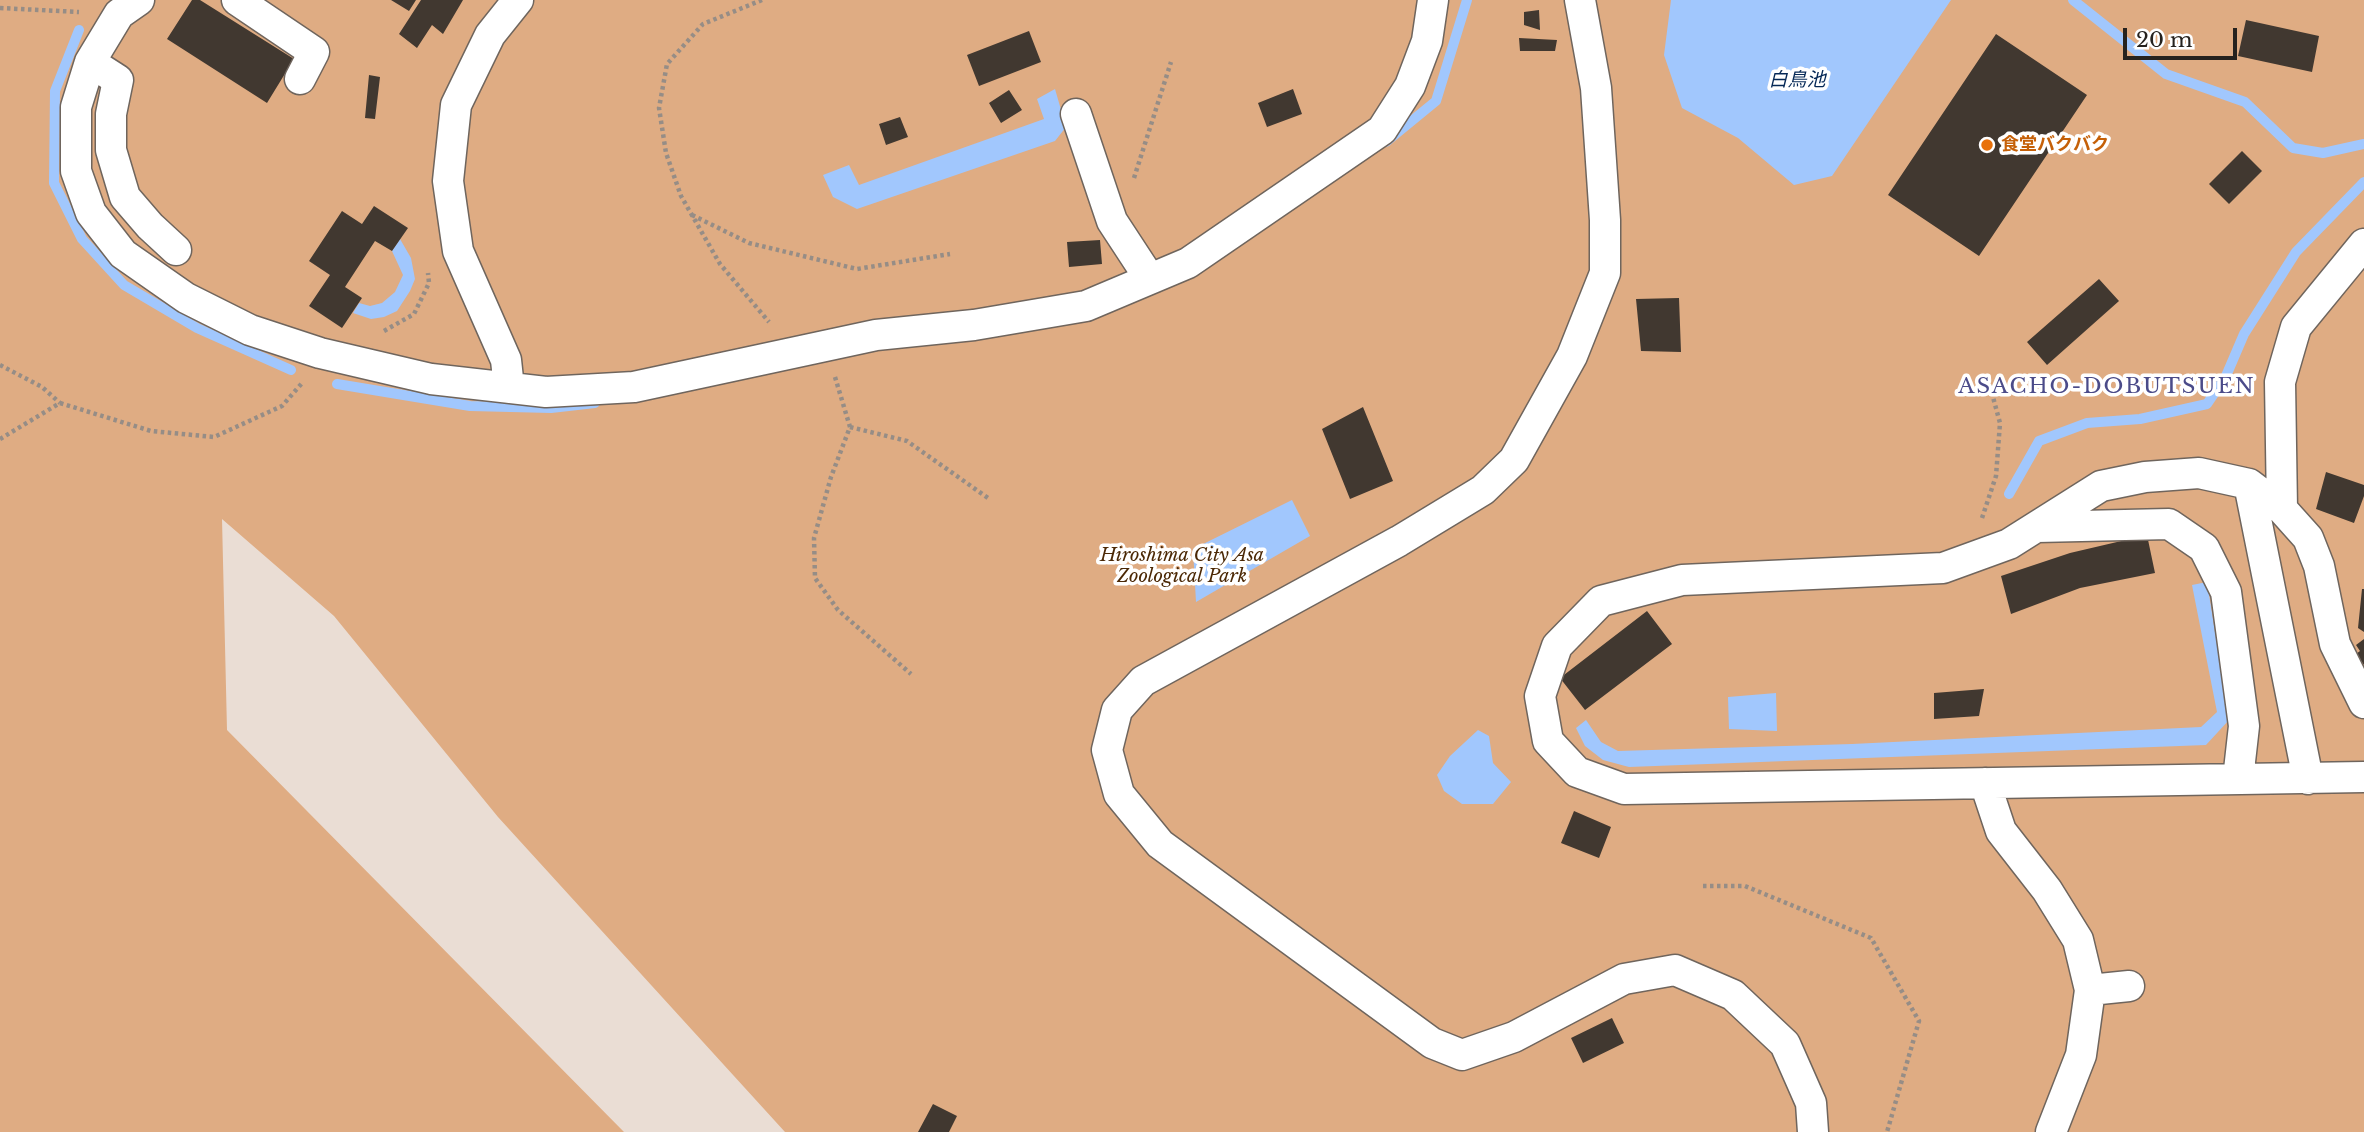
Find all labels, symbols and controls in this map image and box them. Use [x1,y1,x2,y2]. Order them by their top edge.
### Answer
scale bar [2126,14,2240,58]
text: 20 m [2136,27,2193,53]
water label: 白鳥池 [1769,70,1825,92]
place label: 食堂バクバク [2001,134,2109,156]
marker: 食堂バクバク [1979,137,1995,153]
district label: ASACHO-DOBUTSUEN [1960,374,2254,400]
park label: Hiroshima City Asa Zoological Park [1100,545,1264,588]

